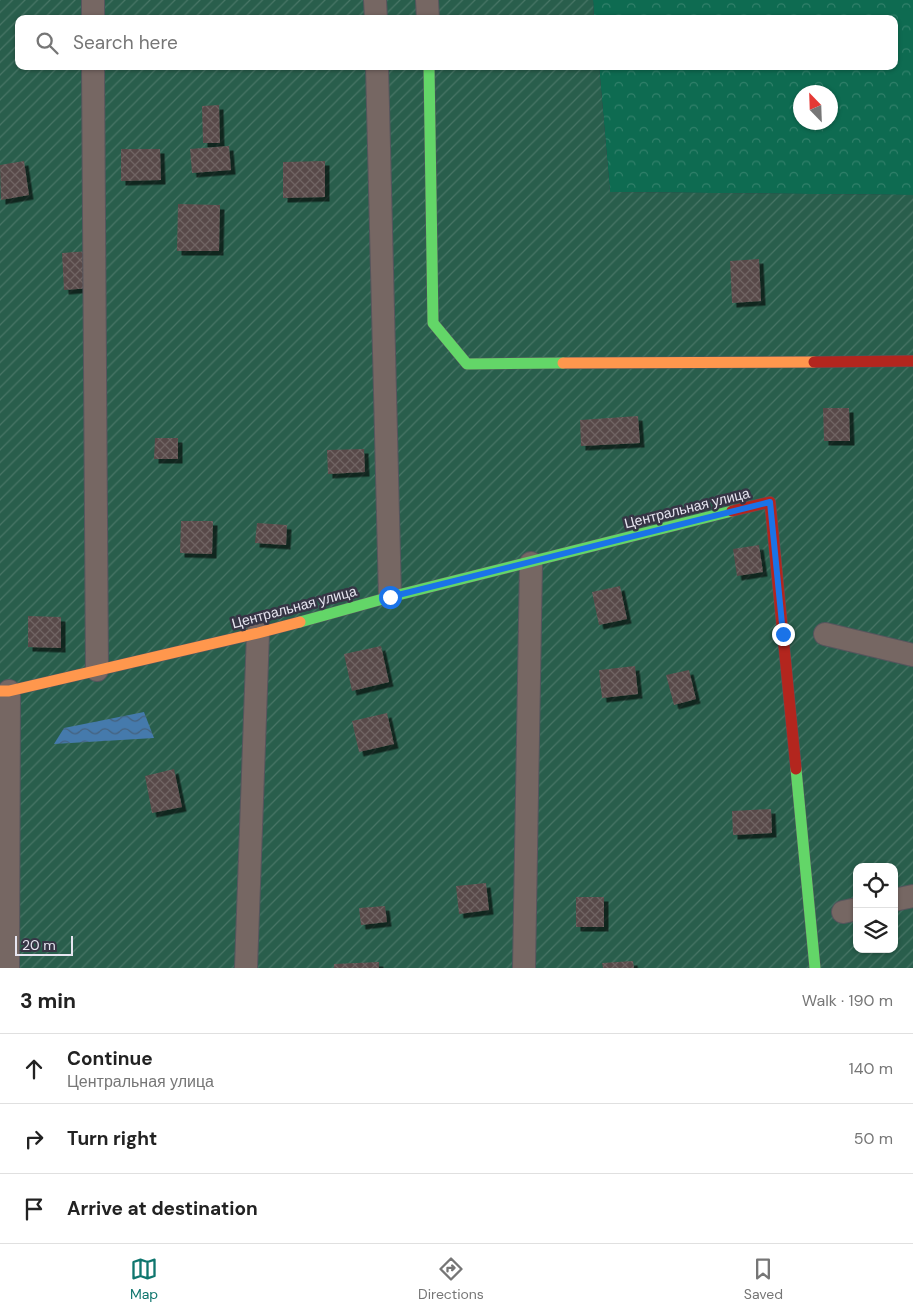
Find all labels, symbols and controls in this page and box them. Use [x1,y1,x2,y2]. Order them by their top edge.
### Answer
search box [15,15,898,70]
icon: search [33,29,61,57]
text: Search here [73,30,178,55]
north arrow [793,85,838,130]
street label: Центральная улица [622,484,752,532]
street label: Центральная улица [230,582,359,632]
route start [379,586,402,609]
route end [772,623,795,646]
map controls [853,863,898,953]
button: locate [853,863,898,908]
button: layers [853,908,898,953]
scale bar [15,933,72,956]
text: 20 m [22,936,56,954]
text: 3 min [20,987,76,1015]
text: Walk · 190 m [802,990,893,1011]
text: Continue [67,1046,153,1071]
icon: ahead [20,1055,48,1083]
text: 140 m [849,1058,893,1079]
text: Центральная улица [67,1071,214,1092]
icon: right [20,1125,48,1153]
text: Turn right [67,1126,157,1151]
text: 50 m [854,1128,893,1149]
icon: arrive [20,1195,48,1223]
text: Arrive at destination [67,1196,258,1221]
tab: Map [130,1255,158,1303]
tab: Directions [418,1255,484,1303]
tab: Saved [744,1255,783,1303]

